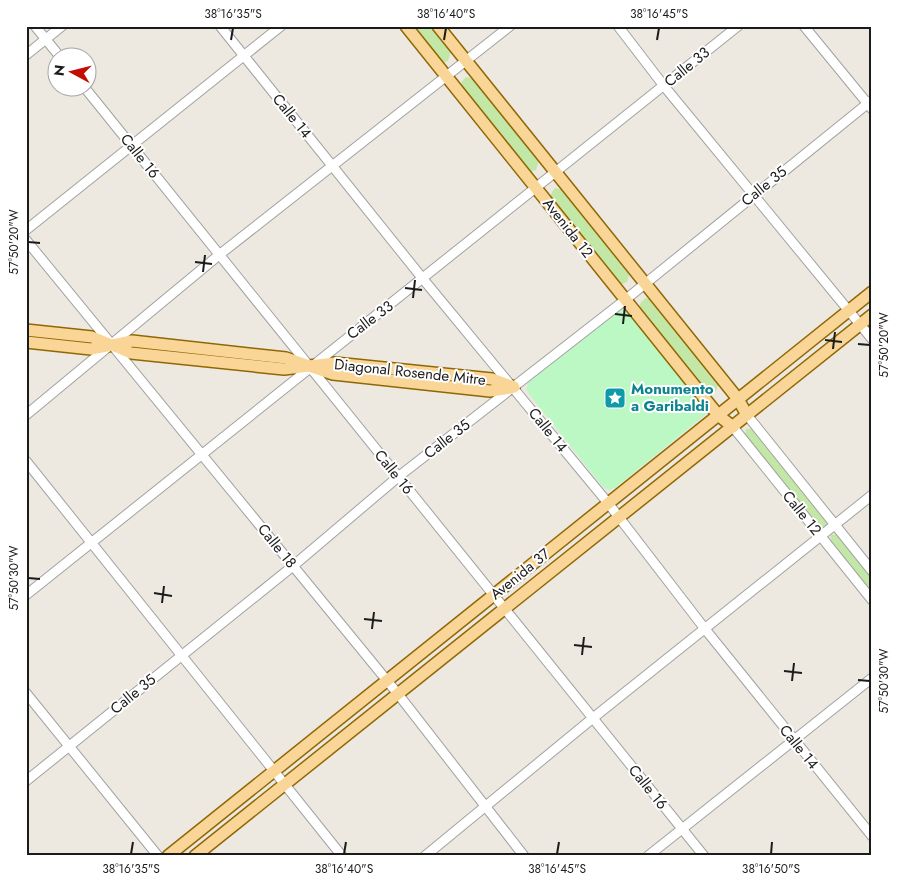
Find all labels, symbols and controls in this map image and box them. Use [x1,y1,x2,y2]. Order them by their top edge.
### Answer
text: 38°16'35"S [204,5,262,23]
text: 38°16'40"S [417,5,476,23]
text: 38°16'45"S [630,5,688,23]
street label: Calle 33 [659,42,715,92]
north arrow [48,48,98,98]
text: N [48,64,70,77]
street label: Calle 14 [267,89,317,143]
street label: Calle 16 [115,129,165,183]
street label: Calle 35 [736,161,792,211]
street label: Avenida 12 [538,193,598,263]
text: 57°50'20"W [5,209,23,275]
street label: Calle 33 [342,295,398,345]
text: 57°50'20"W [875,312,893,378]
street label: Diagonal Rosende Mitre [333,353,487,391]
place label: Monumento a Garibaldi [631,378,714,417]
place icon: Monumento a Garibaldi [603,386,627,410]
street label: Calle 14 [523,403,573,457]
street label: Calle 35 [419,414,475,464]
street label: Calle 16 [369,445,419,499]
street label: Calle 12 [777,486,827,540]
street label: Calle 18 [252,519,302,573]
street label: Avenida 37 [485,543,555,605]
text: 57°50'30"W [5,545,23,611]
text: 57°50'30"W [875,648,893,714]
street label: Calle 35 [105,669,161,719]
street label: Calle 14 [774,720,824,774]
street label: Calle 16 [623,760,673,814]
text: 38°16'35"S [102,860,160,878]
text: 38°16'40"S [315,860,374,878]
text: 38°16'45"S [528,860,586,878]
text: 38°16'50"S [742,860,801,878]

